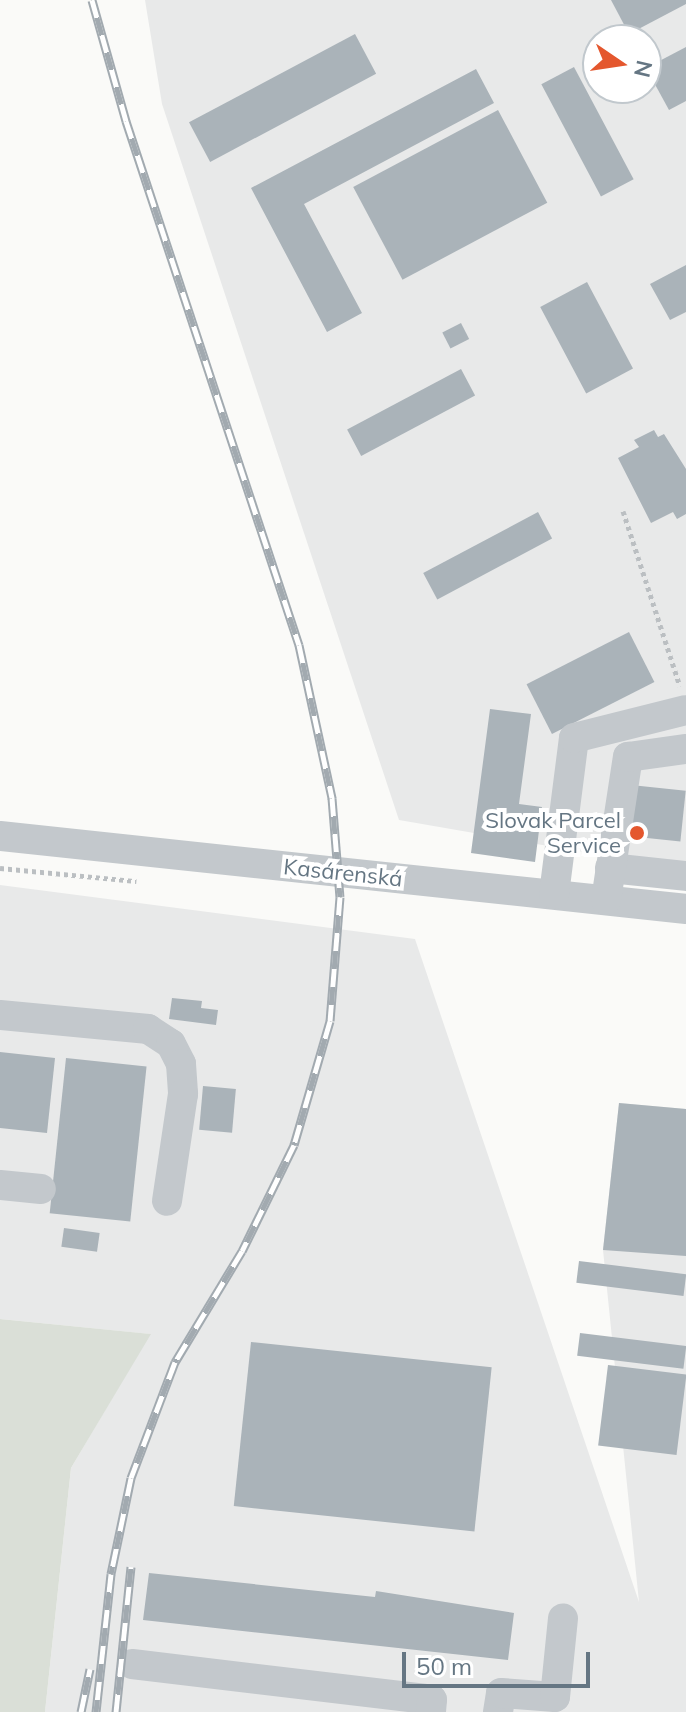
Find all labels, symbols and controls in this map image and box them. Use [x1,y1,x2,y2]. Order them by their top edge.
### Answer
north arrow [582,24,662,104]
text: N [628,58,659,80]
place label: Slovak Parcel Service [485,807,621,858]
marker: Slovak Parcel Service [628,824,646,842]
street label: Kasárenská [282,854,404,892]
scale bar [406,1636,594,1686]
text: 50 m [416,1651,472,1681]

